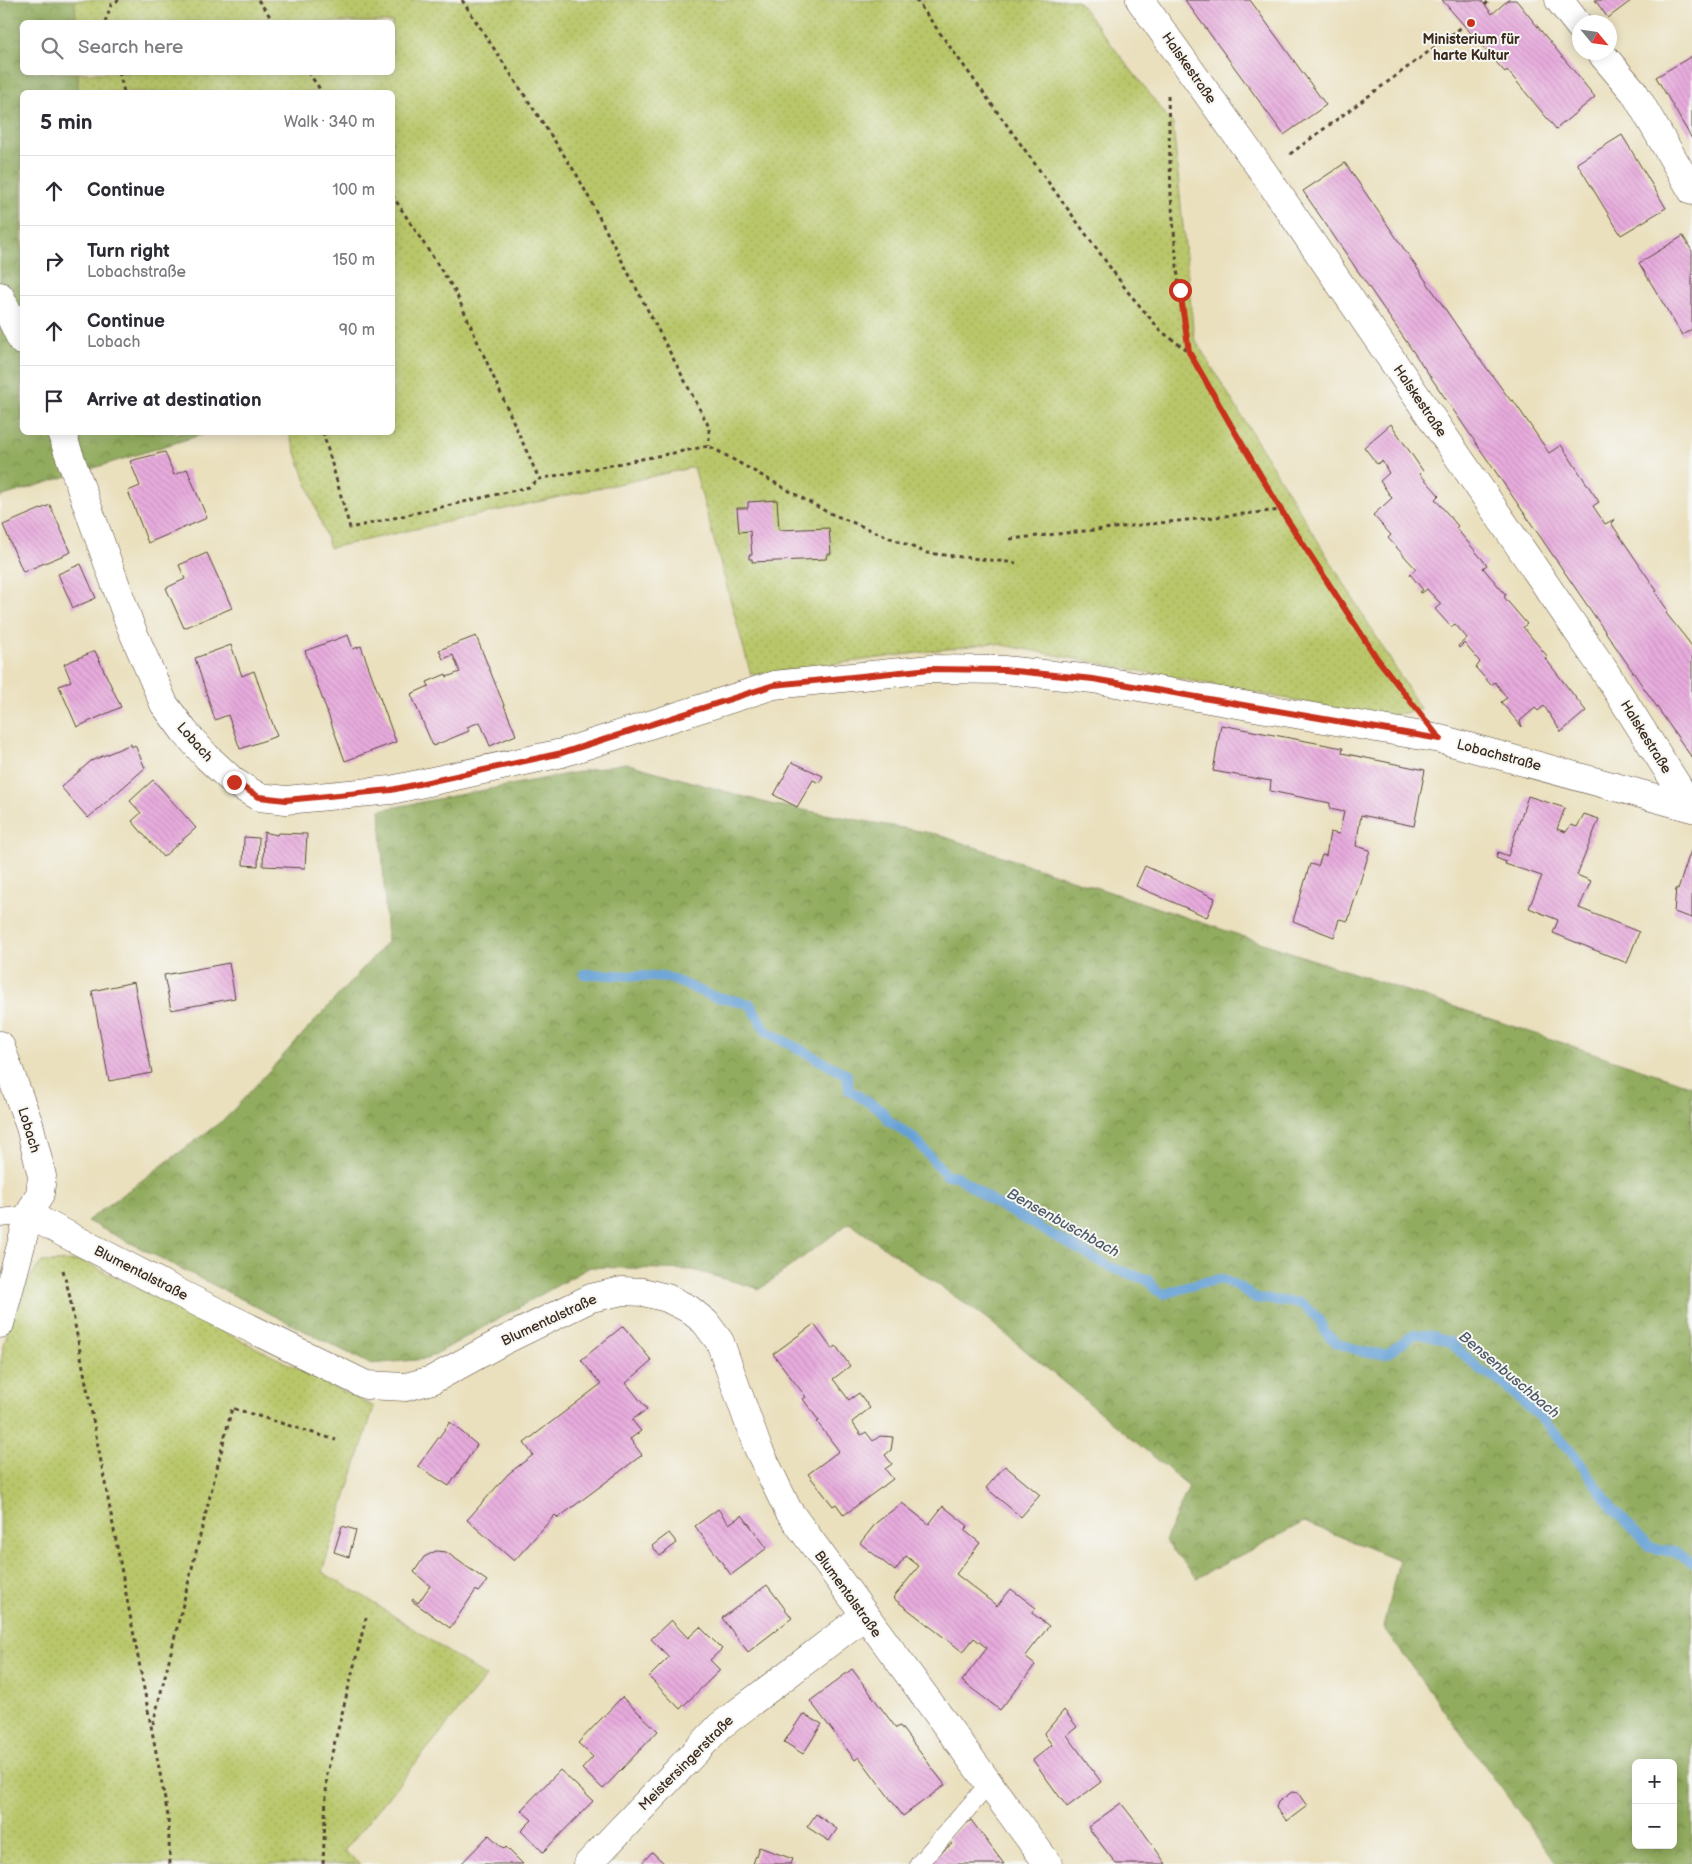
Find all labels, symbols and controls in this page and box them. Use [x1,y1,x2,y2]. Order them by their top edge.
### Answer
north arrow [1572,15,1617,60]
marker: Ministerium für harte Kultur [1465,17,1477,29]
search box [20,20,395,75]
street label: Halskestraße [1158,29,1220,107]
place label: Ministerium für harte Kultur [1422,31,1520,64]
icon: search [38,34,66,62]
text: Search here [78,36,183,59]
text: 5 min [40,110,93,135]
text: Walk · 340 m [284,113,375,132]
icon: ahead [40,177,68,205]
text: Continue [87,179,165,202]
text: 100 m [332,181,375,200]
text: Turn right [87,240,170,263]
icon: right [40,247,68,275]
text: 150 m [333,251,375,270]
text: Lobachstraße [87,263,186,282]
route start [1169,279,1192,302]
text: Continue [87,310,165,333]
icon: ahead [40,317,68,345]
text: 90 m [339,321,375,340]
text: Lobach [87,333,140,352]
street label: Halskestraße [1390,362,1450,440]
icon: arrive [40,387,68,415]
text: Arrive at destination [87,389,262,412]
street label: Halskestraße [1617,697,1675,777]
street label: Lobach [173,719,217,765]
street label: Lobachstraße [1455,736,1543,774]
route end [223,771,246,794]
street label: Lobach [14,1105,44,1155]
water label: Bensenbuschbach [1004,1184,1122,1262]
street label: Blumentalstraße [91,1242,191,1304]
street label: Blumentalstraße [499,1290,599,1350]
water label: Bensenbuschbach [1455,1327,1563,1423]
street label: Blumentalstraße [811,1547,885,1641]
street label: Meistersingerstraße [635,1712,737,1814]
map controls [1632,1759,1677,1849]
button: + [1632,1759,1677,1804]
button: − [1632,1804,1677,1849]

